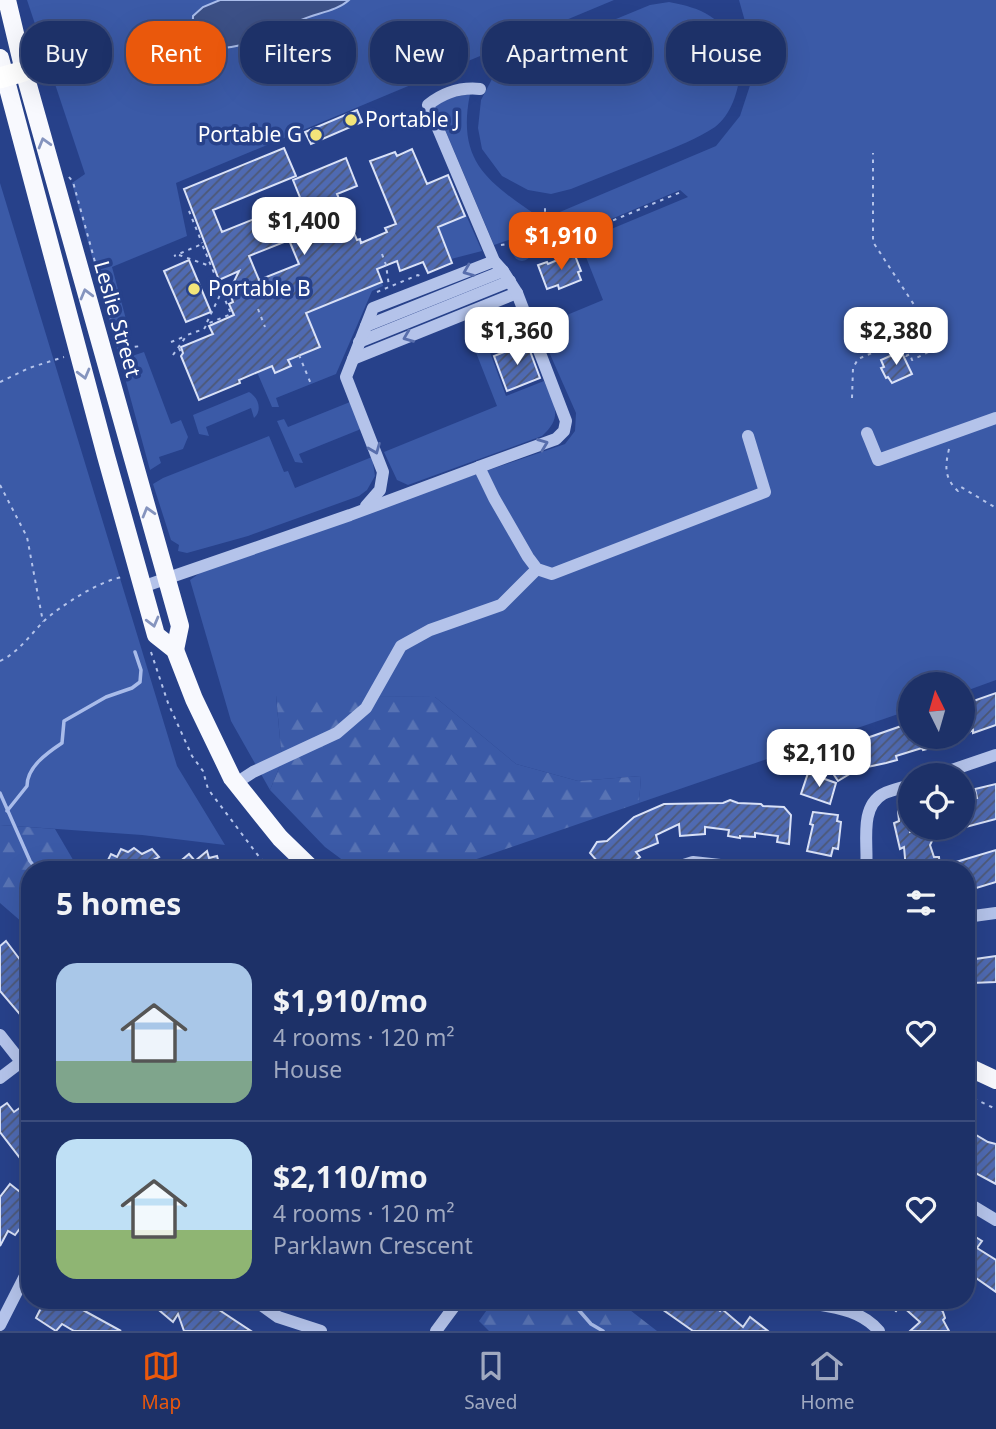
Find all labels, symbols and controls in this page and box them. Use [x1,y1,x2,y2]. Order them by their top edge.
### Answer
chip: Buy [21,21,112,84]
chip: Rent [126,21,226,84]
chip: Filters [240,21,356,84]
chip: New [370,21,468,84]
chip: Apartment [482,21,652,84]
chip: House [666,21,786,84]
place label: Portable J [365,105,460,133]
marker: Portable J [343,112,359,128]
place label: Portable G [198,120,302,148]
marker: Portable G [308,127,324,143]
one-way arrow [37,137,52,149]
pin: $1,400 [247,198,361,257]
text: $1,400 [268,204,340,236]
pin: $1,910 [504,212,618,272]
text: $1,910 [525,219,597,251]
street label: Leslie Street [88,257,148,381]
one-way arrow [462,263,474,277]
place label: Portable B [208,274,311,302]
marker: Portable B [186,281,202,297]
one-way arrow [79,288,94,300]
pin: $1,360 [460,308,574,367]
pin: $2,380 [839,308,953,367]
text: $1,360 [481,314,553,346]
text: $2,380 [860,314,932,346]
one-way arrow [403,328,415,342]
one-way arrow [76,368,90,380]
one-way arrow [536,438,548,452]
one-way arrow [366,442,380,454]
one-way arrow [141,507,156,519]
one-way arrow [145,616,159,628]
north arrow [898,672,975,749]
map controls [898,672,975,840]
pin: $2,110 [762,730,876,789]
text: $2,110 [783,736,855,768]
button: locate [898,763,975,840]
text: 5 homes [56,883,181,924]
icon: filters [902,884,940,922]
text: $1,910/mo [273,980,428,1021]
icon: home [112,991,196,1075]
icon: heart [902,1014,940,1052]
text: 4 rooms · 120 m² [273,1021,455,1053]
text: House [273,1053,342,1085]
text: $2,110/mo [273,1156,428,1197]
icon: home [112,1167,196,1251]
icon: heart [902,1190,940,1228]
text: 4 rooms · 120 m² [273,1197,455,1229]
text: Parklawn Crescent [273,1229,473,1261]
tab: Map [142,1347,181,1415]
tab: Saved [464,1347,517,1415]
tab: Home [800,1347,854,1415]

